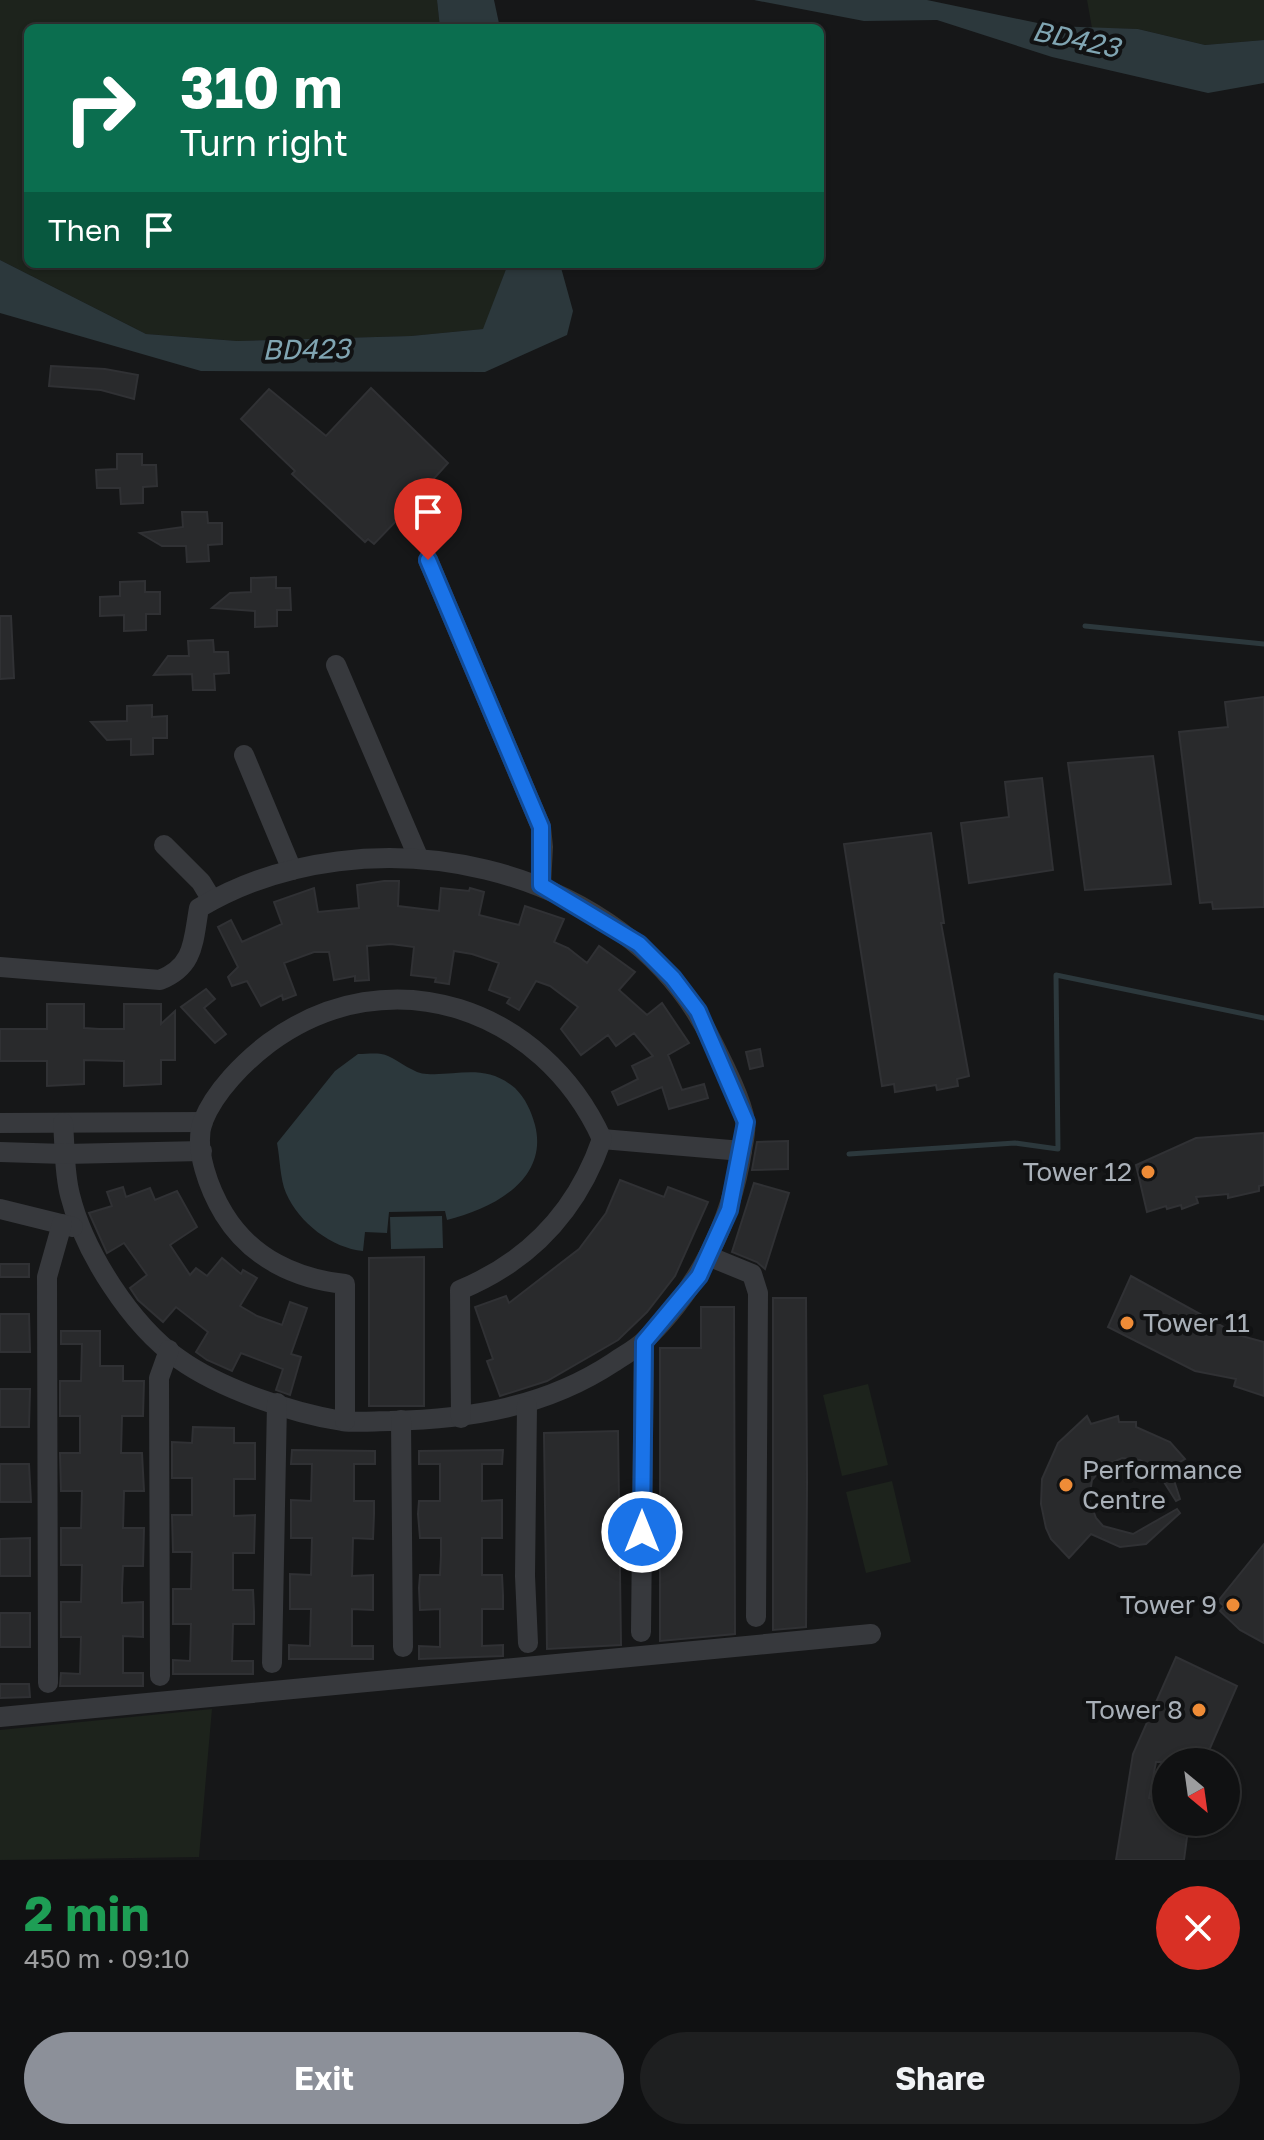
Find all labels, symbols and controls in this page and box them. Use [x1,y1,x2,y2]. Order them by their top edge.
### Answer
water label: BD423 [1030,13,1125,64]
text: 310 m [180,53,342,120]
icon: right [48,56,152,160]
text: Turn right [180,121,348,164]
icon: arrive [137,208,181,252]
text: Then [48,212,121,248]
water label: BD423 [262,331,353,366]
pin [394,478,462,560]
icon: arrive [406,490,450,534]
place label: Tower 12 [1023,1156,1132,1187]
marker: Tower 12 [1139,1163,1157,1181]
place label: Tower 11 [1143,1307,1250,1338]
marker: Tower 11 [1118,1314,1136,1332]
place label: Performance Centre [1082,1454,1242,1515]
marker: Performance Centre [1057,1476,1075,1494]
position arrow [600,1490,684,1574]
place label: Tower 9 [1120,1589,1217,1620]
marker: Tower 9 [1224,1596,1242,1614]
place label: Tower 8 [1085,1694,1183,1725]
marker: Tower 8 [1190,1701,1208,1719]
north arrow [1152,1748,1240,1836]
map controls [1152,1748,1240,1836]
text: 2 min [24,1884,149,1942]
button: close [1156,1886,1240,1970]
text: 450 m · 09:10 [24,1943,190,1974]
button: Exit [24,2032,624,2124]
button: Share [640,2032,1240,2124]

